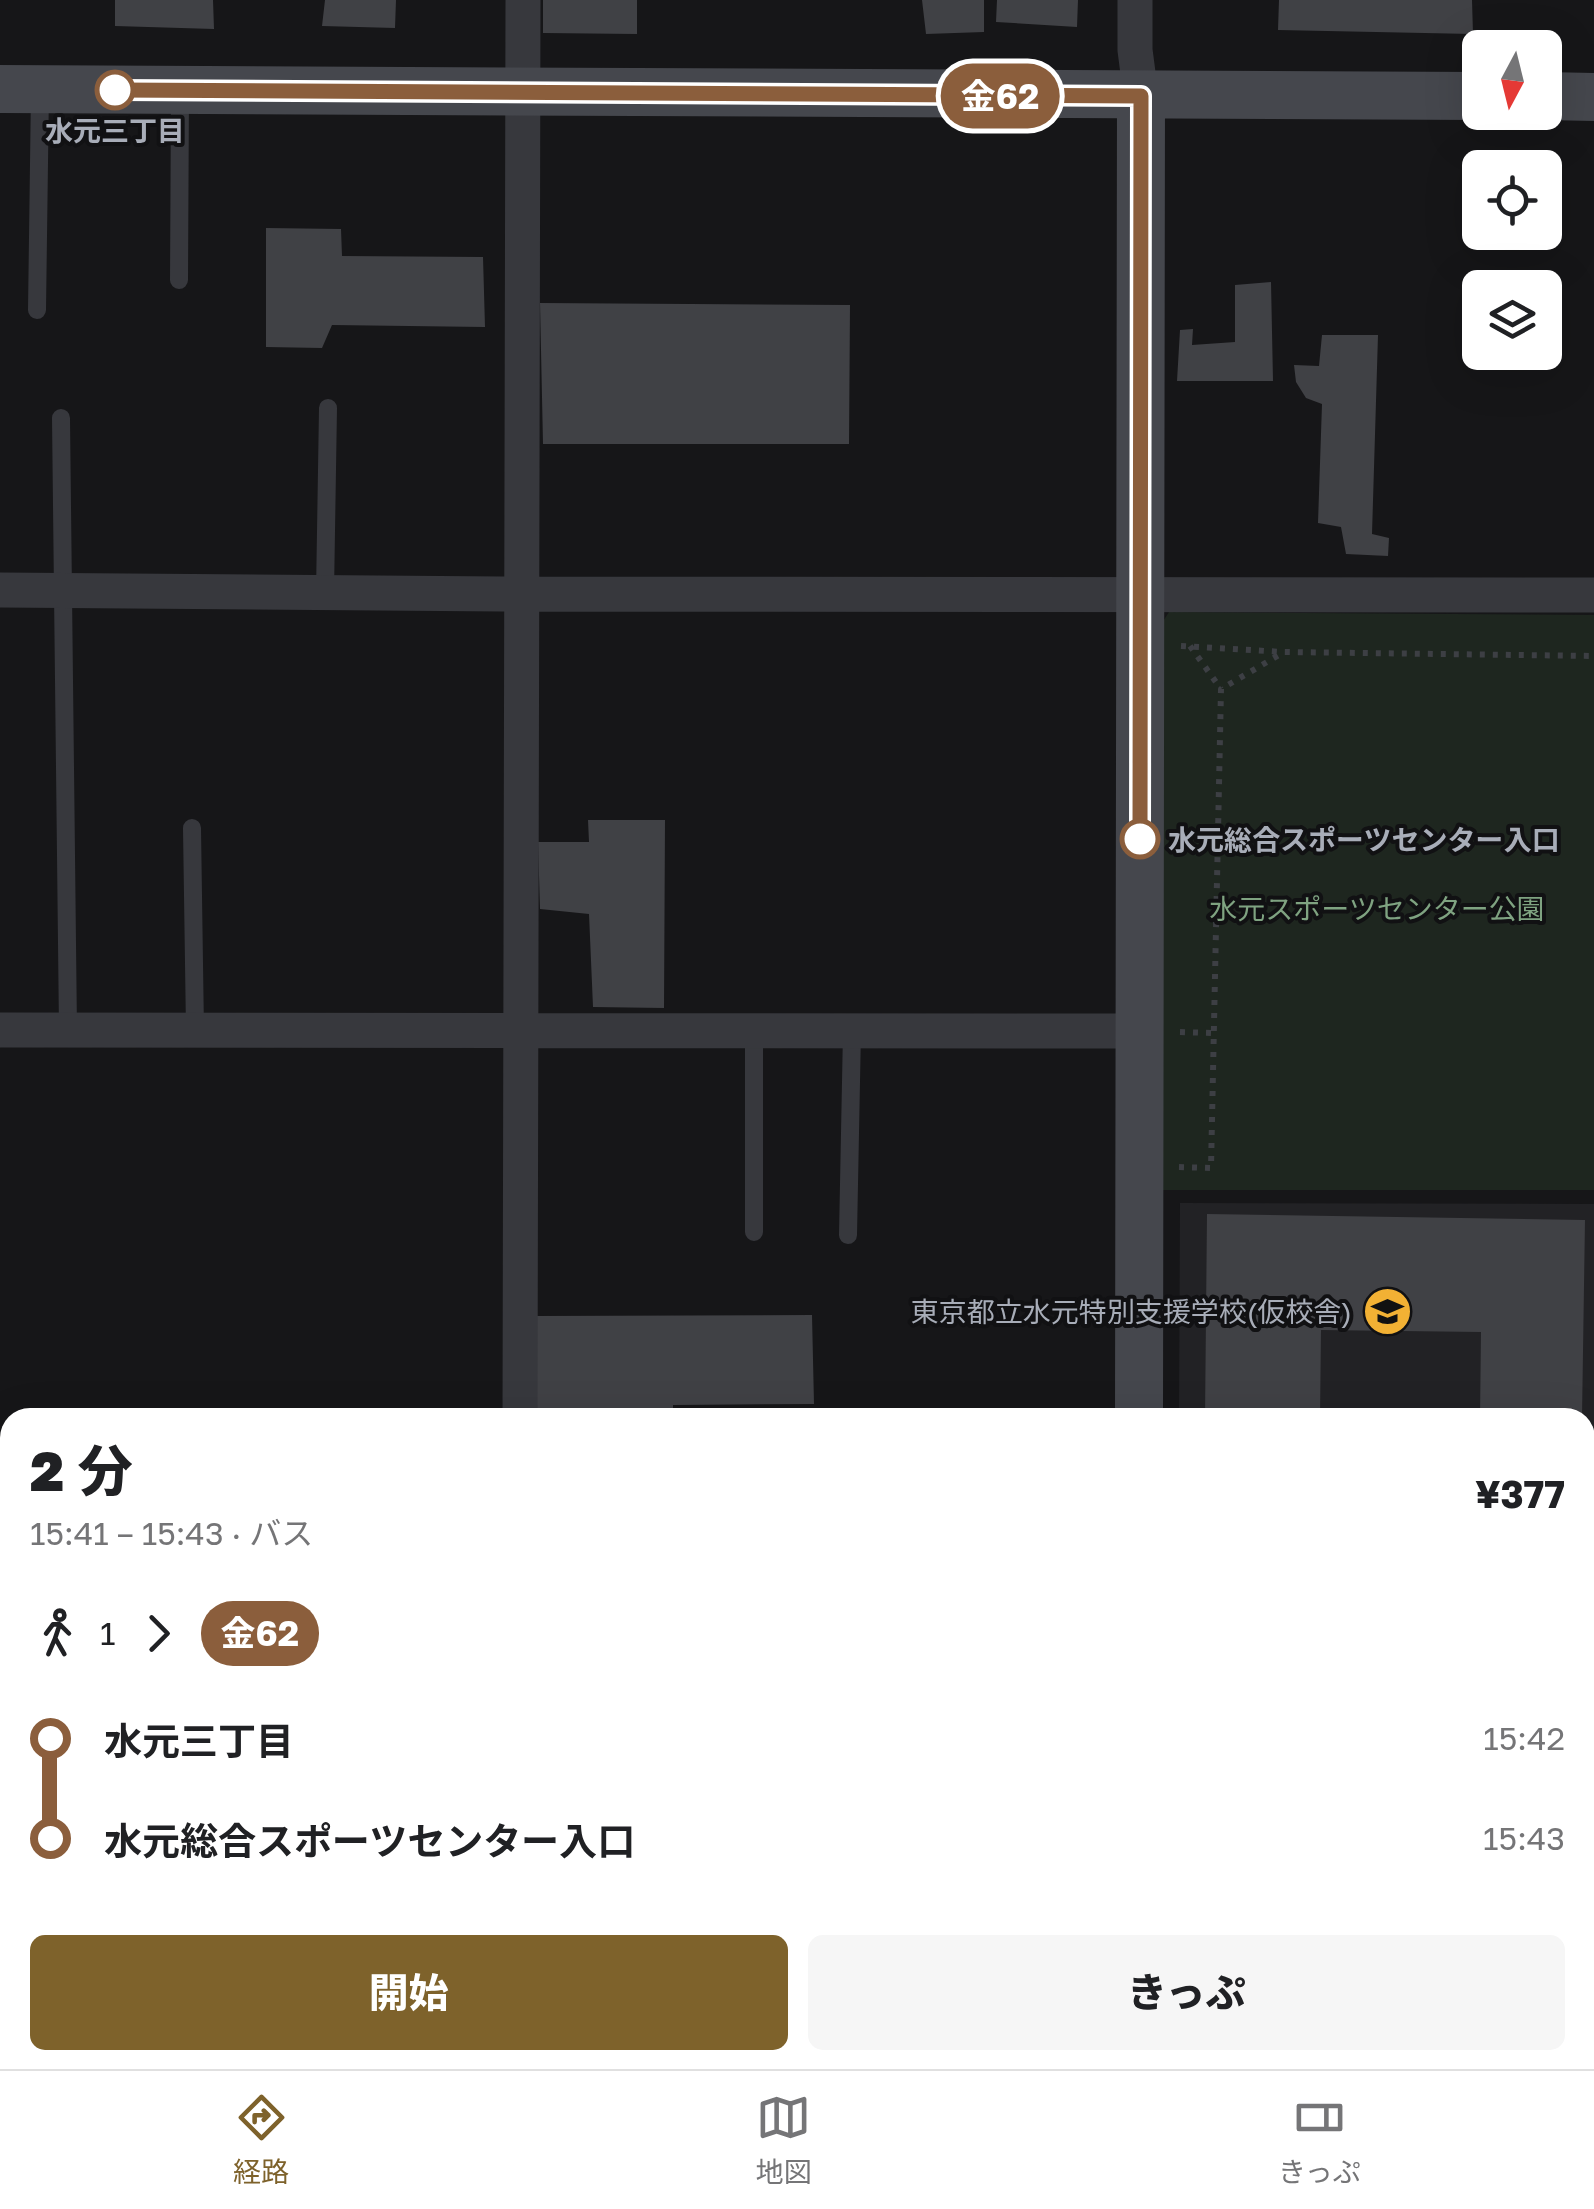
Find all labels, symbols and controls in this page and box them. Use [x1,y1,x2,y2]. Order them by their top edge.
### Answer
north arrow [1462,30,1562,130]
map controls [1462,30,1562,370]
line badge: 金62 [942,64,1058,128]
marker: 水元三丁目 [96,71,134,109]
text: 金62 [961,75,1039,117]
place label: 水元三丁目 [45,114,185,147]
button: locate [1462,150,1562,250]
button: layers [1462,270,1562,370]
marker: 水元総合スポーツセンター入口 [1121,820,1159,858]
place label: 水元総合スポーツセンター入口 [1168,823,1559,856]
park label: 水元スポーツセンター公園 [1209,892,1545,925]
school or university icon: 東京都立水元特別支援学校(仮校舎) [1361,1285,1413,1337]
place label: 東京都立水元特別支援学校(仮校舎) [911,1295,1352,1328]
text: 2 分 [30,1437,133,1503]
text: ¥377 [1475,1471,1565,1516]
text: 15:41 – 15:43 · バス [30,1514,313,1552]
icon: walk [30,1606,85,1661]
icon: forward [131,1606,186,1661]
text: 金62 [221,1612,299,1654]
text: 1 [100,1614,116,1652]
text: 水元三丁目 [104,1718,294,1763]
text: 15:42 [1483,1719,1565,1757]
text: 水元総合スポーツセンター入口 [104,1818,635,1863]
text: 15:43 [1483,1819,1565,1857]
button: 開始 [30,1935,788,2050]
button: きっぷ [808,1935,1565,2050]
tab: 経路 [233,2090,289,2190]
tab: 地図 [756,2090,812,2190]
tab: きっぷ [1278,2090,1361,2190]

